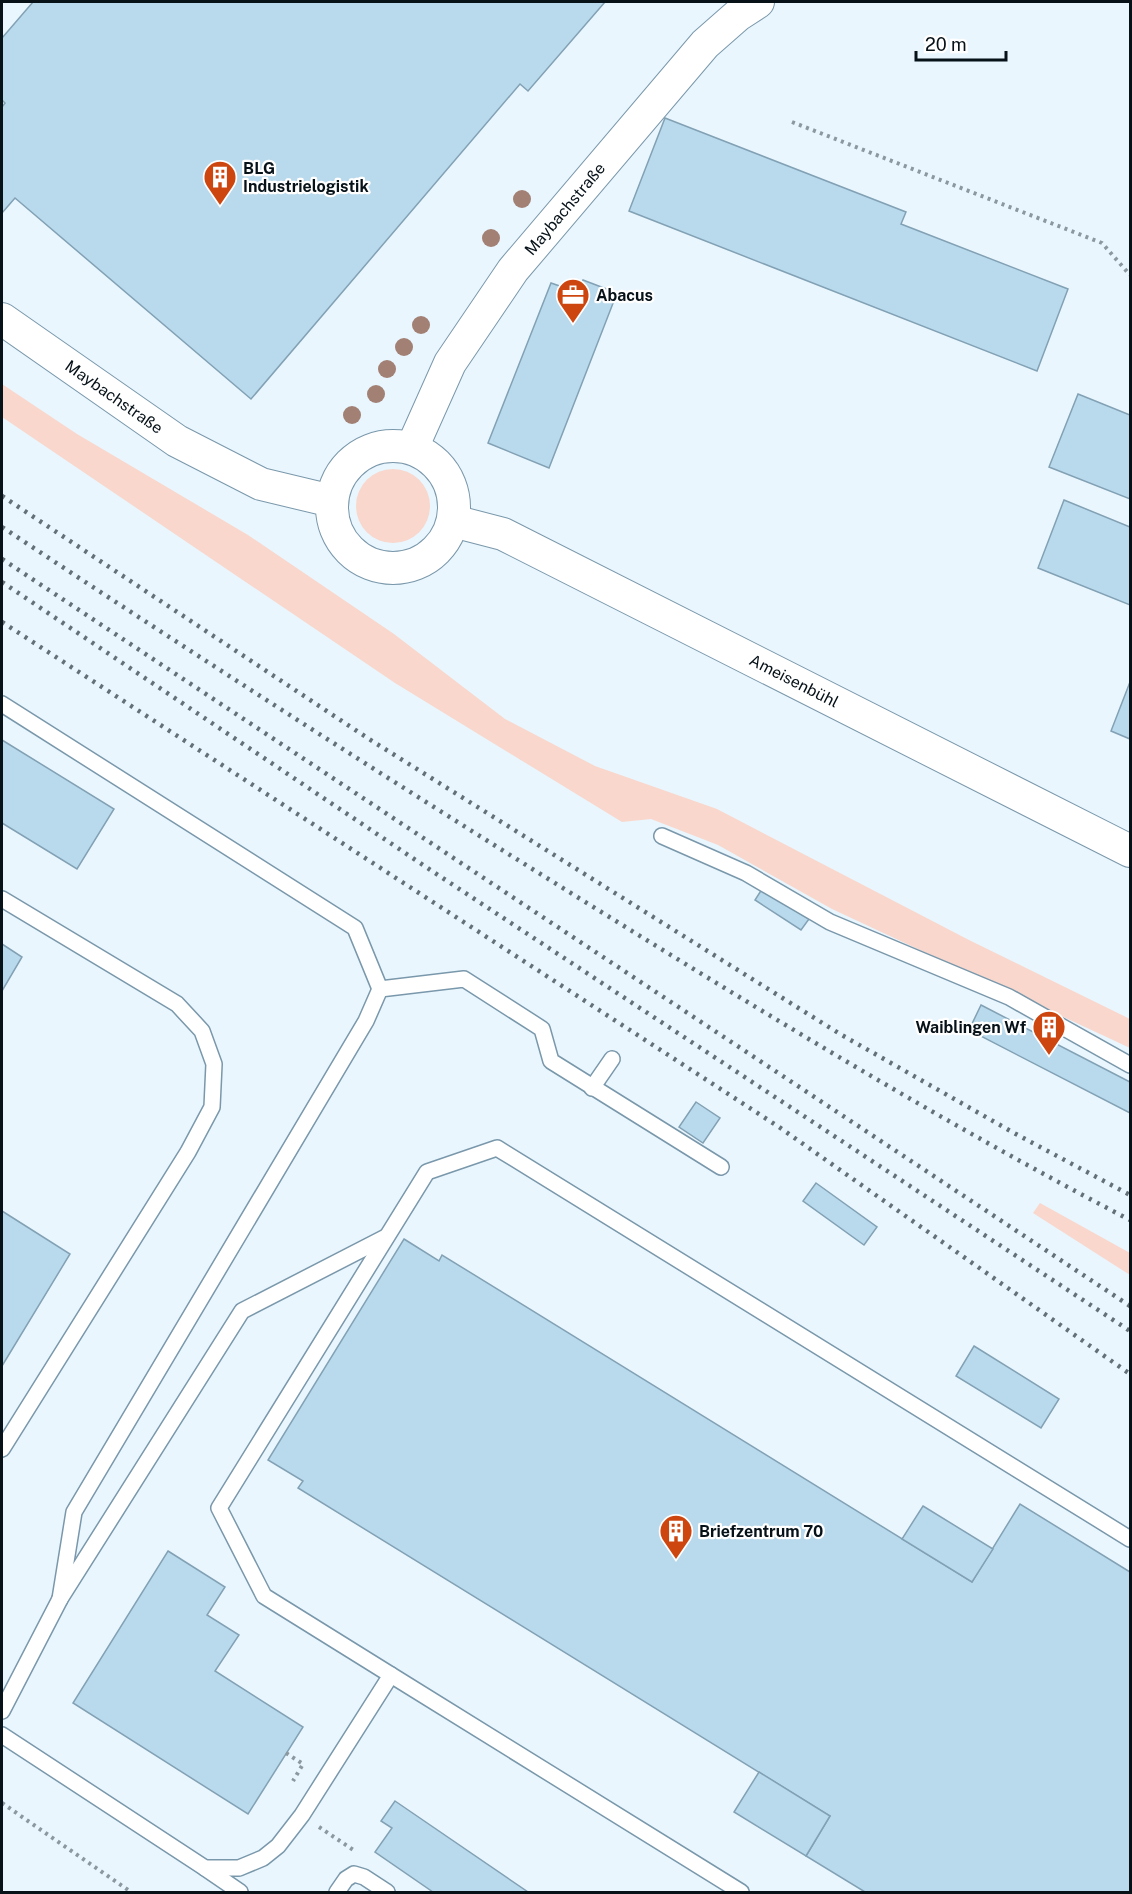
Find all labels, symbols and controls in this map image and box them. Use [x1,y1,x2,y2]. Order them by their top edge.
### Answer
scale bar [916,24,1006,62]
text: 20 m [925,34,967,55]
building icon: BLG Industrielogistik [202,159,238,206]
place label: BLG Industrielogistik [243,159,369,196]
street label: Maybachstraße [521,159,609,259]
office icon: Abacus [555,277,591,324]
place label: Abacus [596,286,653,305]
street label: Maybachstraße [62,356,166,438]
street label: Ameisenbühl [746,650,842,712]
building icon: Waiblingen Wf [1031,1009,1067,1056]
place label: Waiblingen Wf [915,1018,1027,1037]
building icon: Briefzentrum 70 [658,1513,694,1560]
place label: Briefzentrum 70 [699,1522,823,1541]

